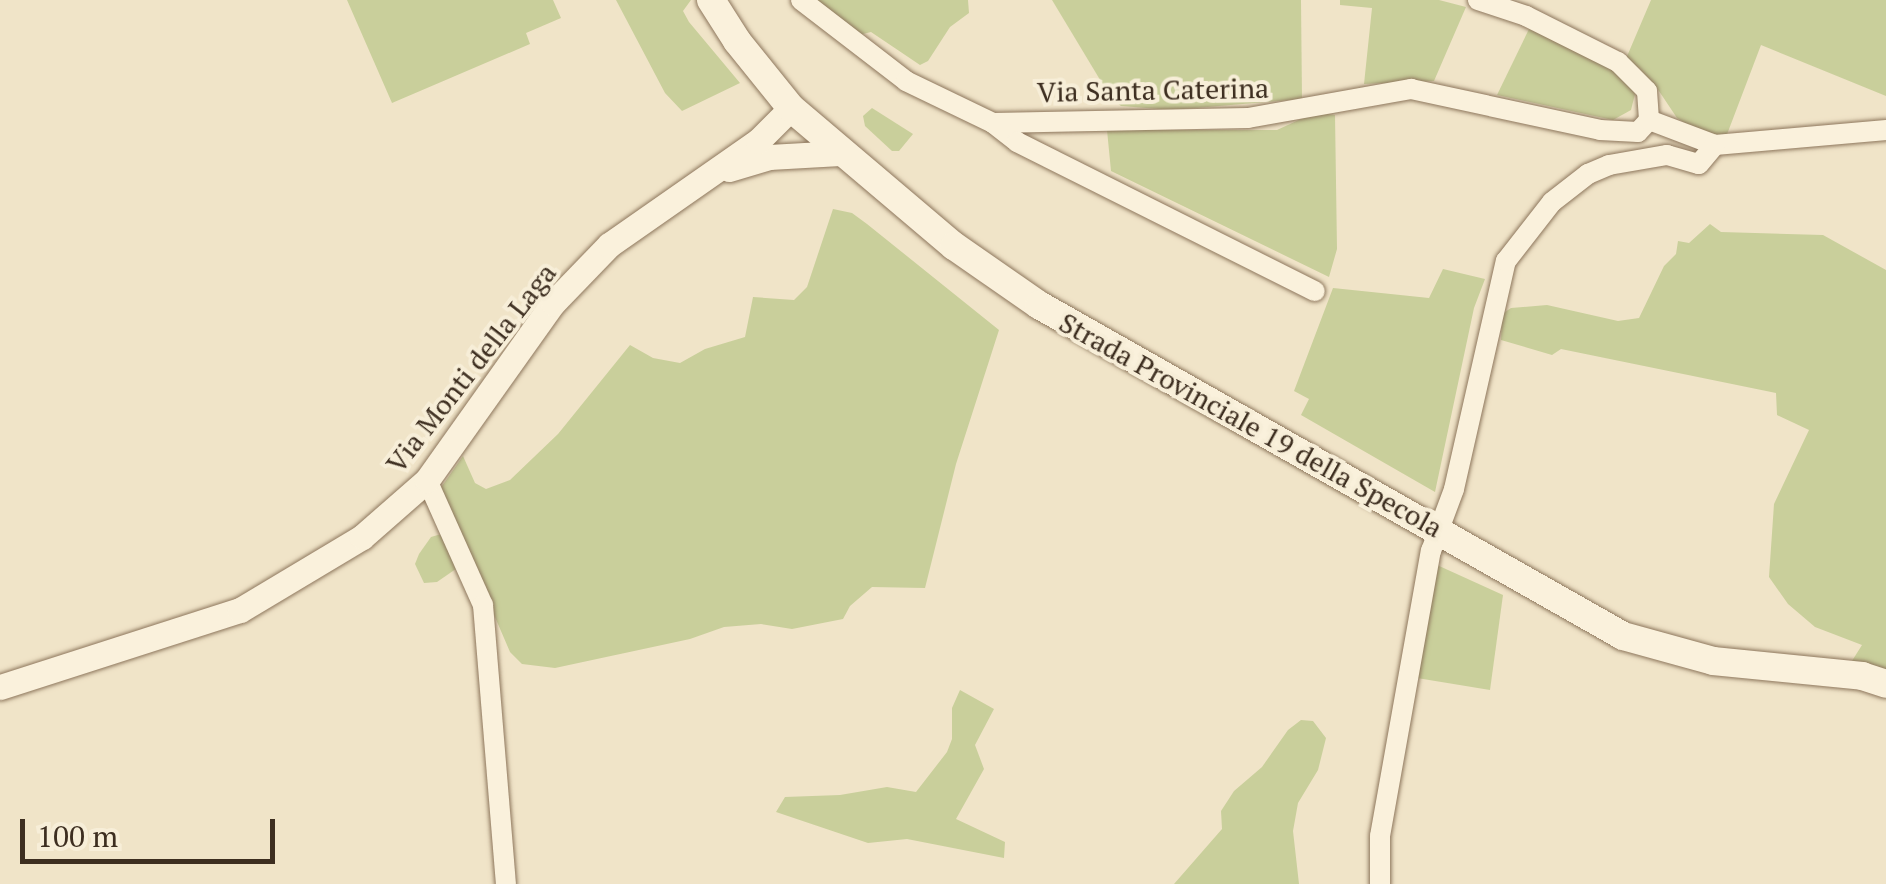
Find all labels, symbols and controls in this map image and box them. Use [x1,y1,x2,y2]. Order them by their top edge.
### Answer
street label: Via Santa Caterina [1037,71,1269,109]
street label: Via Monti della Laga [379,257,563,479]
street label: Strada Provinciale 19 della Specola [1054,305,1448,545]
scale bar [25,799,280,861]
text: 100 m [37,816,118,856]

